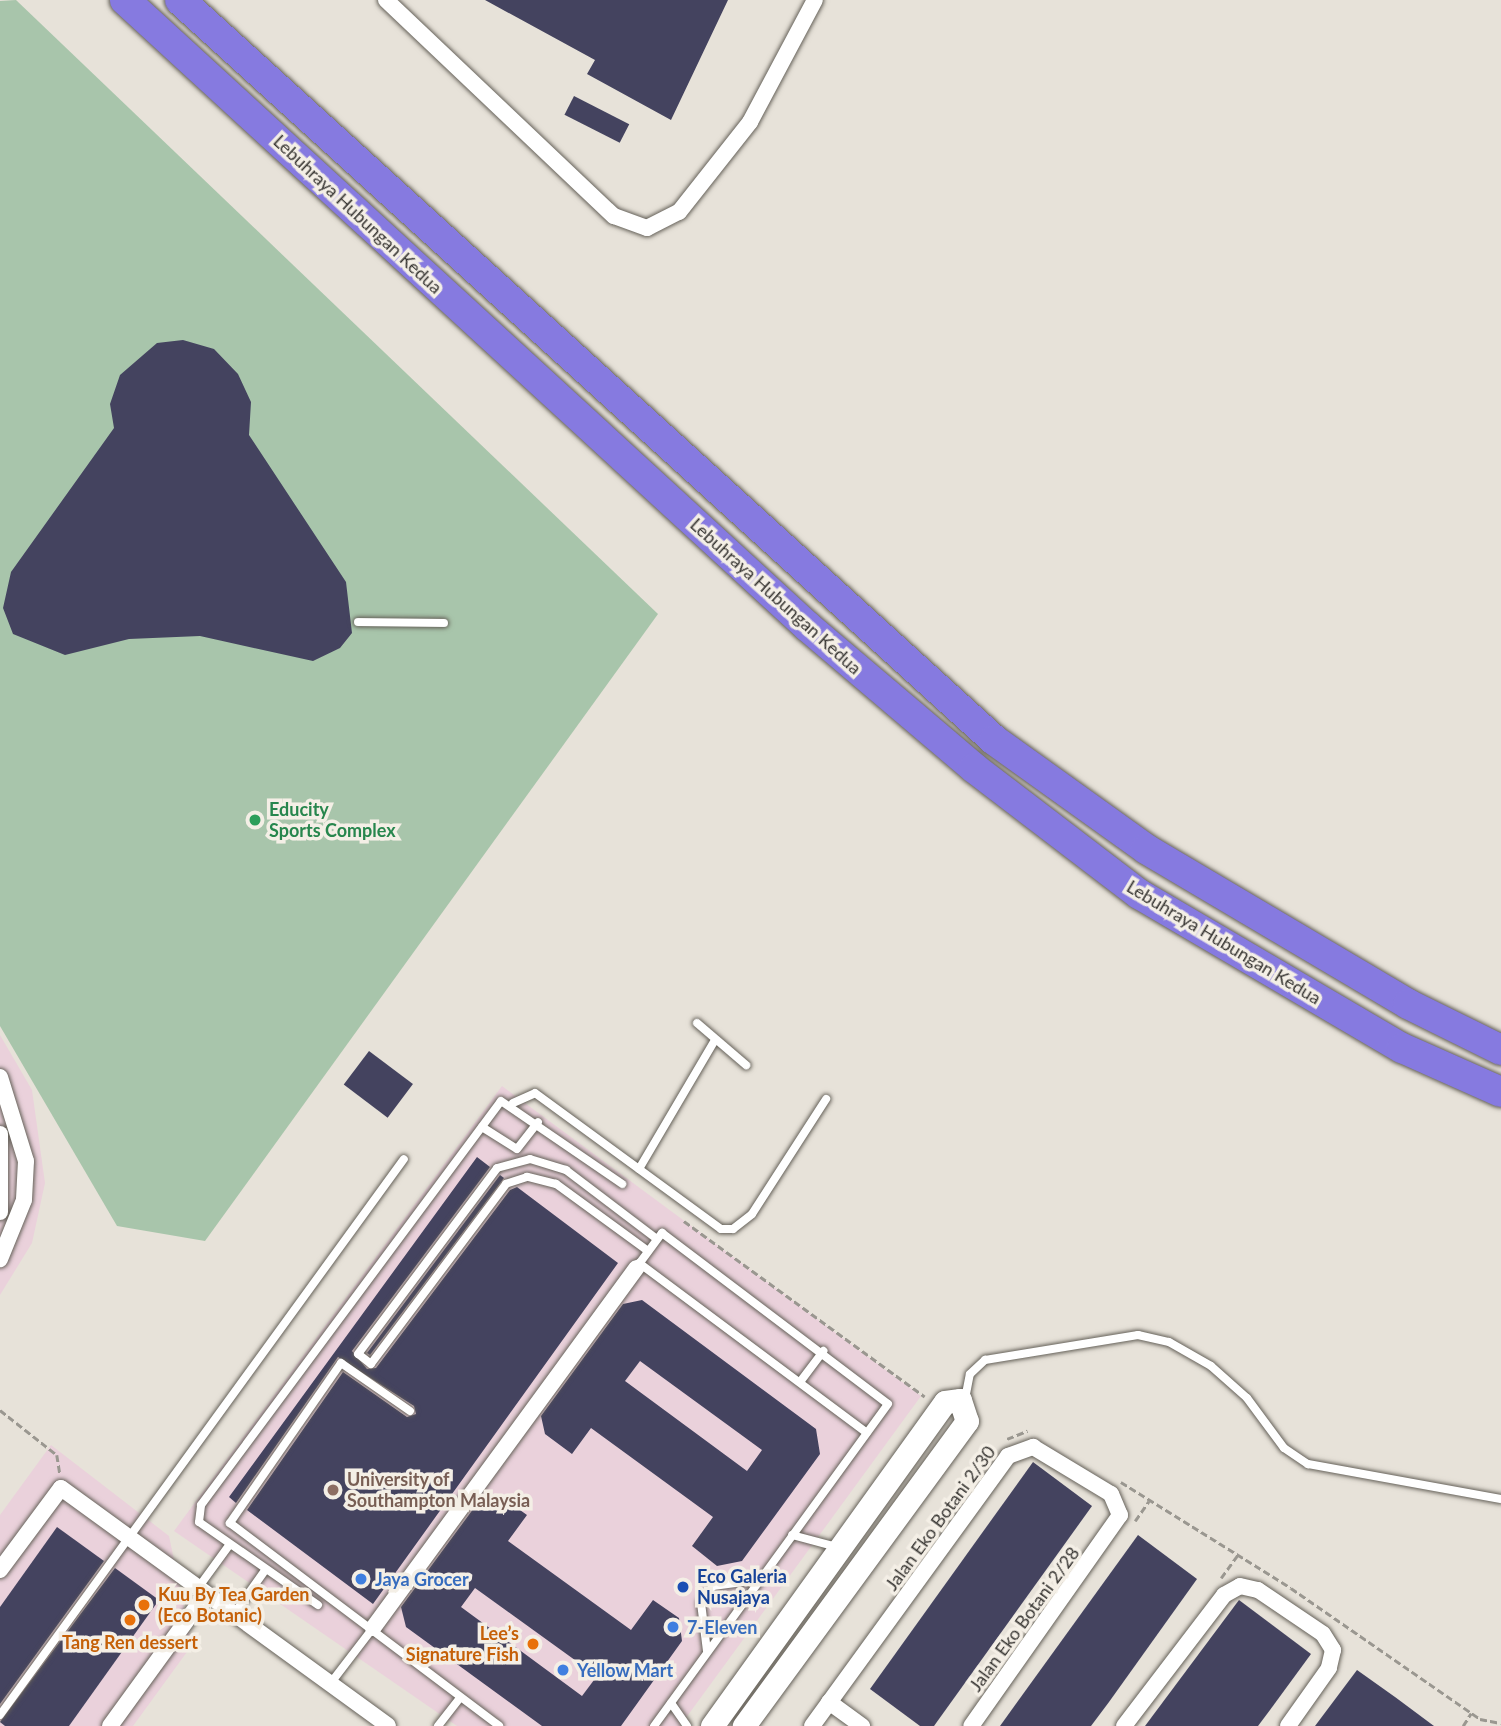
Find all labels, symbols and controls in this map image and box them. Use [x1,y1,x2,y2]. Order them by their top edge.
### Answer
street label: Lebuhraya Hubungan Kedua [269,130,447,298]
street label: Lebuhraya Hubungan Kedua [686,514,866,678]
place label: Educity Sports Complex [269,799,396,842]
marker: Educity Sports Complex [247,812,263,828]
street label: Lebuhraya Hubungan Kedua [1123,875,1325,1009]
street label: Jalan Eko Botani 2/30 [880,1442,1000,1594]
place label: University of Southampton Malaysia [347,1469,530,1512]
marker: University of Southampton Malaysia [325,1482,341,1498]
street label: Jalan Eko Botani 2/28 [964,1543,1084,1695]
place label: Eco Galeria Nusajaya [697,1566,787,1608]
place label: Jaya Grocer [375,1568,469,1590]
marker: Jaya Grocer [353,1571,369,1587]
marker: Eco Galeria Nusajaya [675,1579,691,1595]
place label: Kuu By Tea Garden (Eco Botanic) [158,1584,310,1626]
marker: Kuu By Tea Garden (Eco Botanic) [136,1597,152,1613]
marker: Tang Ren dessert [122,1612,138,1628]
place label: 7-Eleven [687,1616,757,1638]
marker: 7-Eleven [665,1619,681,1635]
place label: Lee’s Signature Fish [406,1623,519,1666]
place label: Tang Ren dessert [62,1631,198,1653]
marker: Lee’s Signature Fish [525,1636,541,1652]
place label: Yellow Mart [577,1659,674,1681]
marker: Yellow Mart [555,1662,571,1678]

